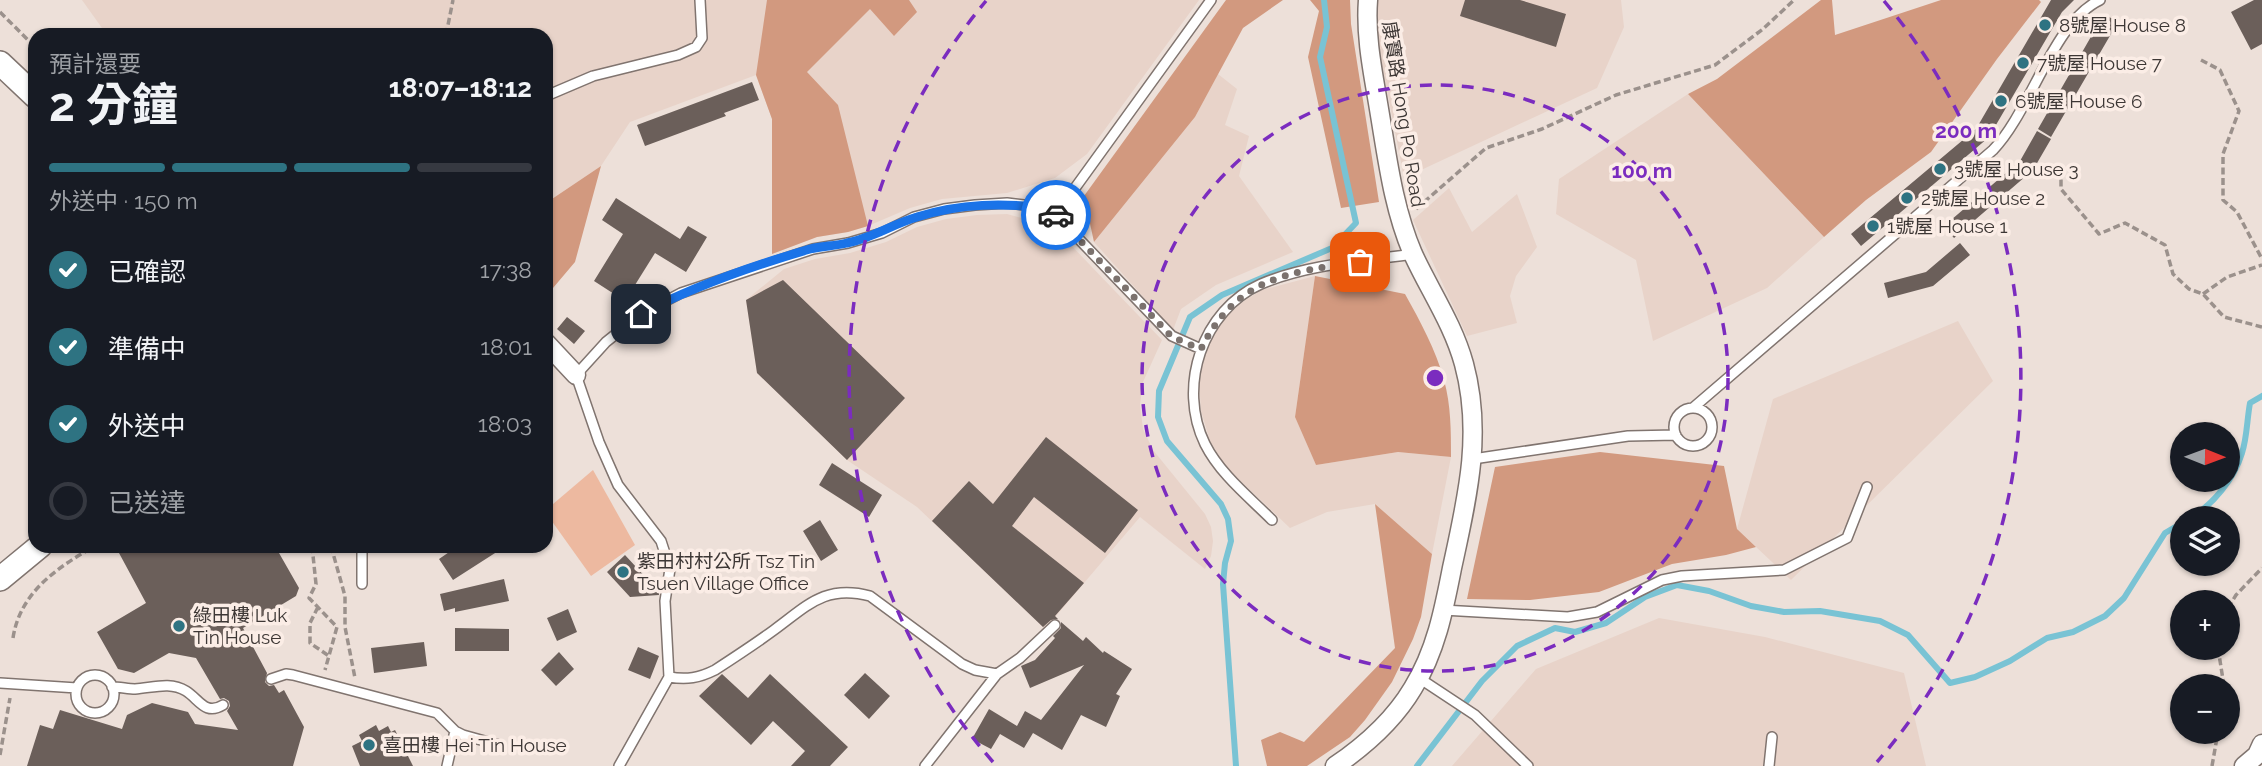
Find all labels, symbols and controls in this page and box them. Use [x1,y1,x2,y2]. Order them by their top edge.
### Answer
place label: 8號屋 House 8 [2059,14,2186,36]
marker: 8號屋 House 8 [2037,17,2053,33]
street label: 康寶路 Hong Po Road [1378,19,1430,209]
text: 預計還要 [49,50,141,77]
place label: 7號屋 House 7 [2037,52,2162,74]
marker: 7號屋 House 7 [2015,55,2031,71]
text: 18:07–18:12 [389,73,532,103]
text: 2 分鐘 [49,78,178,132]
place label: 6號屋 House 6 [2015,90,2142,112]
marker: 6號屋 House 6 [1993,93,2009,109]
text: 200 m [1935,118,1997,143]
text: 100 m [1612,158,1672,183]
place label: 3號屋 House 3 [1954,158,2079,180]
marker: 3號屋 House 3 [1932,161,1948,177]
courier [1021,180,1091,250]
text: 外送中 · 150 m [49,187,198,214]
place label: 2號屋 House 2 [1921,187,2045,209]
marker: 2號屋 House 2 [1899,190,1915,206]
icon: car [1037,196,1075,234]
place label: 1號屋 House 1 [1887,215,2008,237]
marker: 1號屋 House 1 [1865,218,1881,234]
pin [1330,232,1390,292]
icon: bag [1341,243,1379,281]
icon: check [49,251,87,289]
text: 17:38 [480,256,532,283]
text: 已確認 [108,257,186,287]
pin [611,284,671,344]
icon: home [622,295,660,333]
icon: check [49,328,87,366]
text: 18:01 [480,333,532,360]
text: 準備中 [108,334,186,364]
centre of rings [1423,366,1447,390]
icon: check [49,405,87,443]
text: 18:03 [478,410,532,437]
text: 外送中 [108,411,186,441]
north arrow [2170,422,2240,492]
map controls [2170,422,2240,744]
text: 已送達 [108,488,186,518]
button: layers [2170,506,2240,576]
place label: 紫田村村公所 Tsz Tin Tsuen Village Office [637,550,815,594]
marker: 紫田村村公所 Tsz Tin Tsuen Village Office [615,564,631,580]
button: + [2170,590,2240,660]
place label: 綠田樓 Luk Tin House [193,604,287,648]
marker: 綠田樓 Luk Tin House [171,618,187,634]
button: − [2170,674,2240,744]
place label: 喜田樓 Hei Tin House [383,734,567,756]
marker: 喜田樓 Hei Tin House [361,737,377,753]

